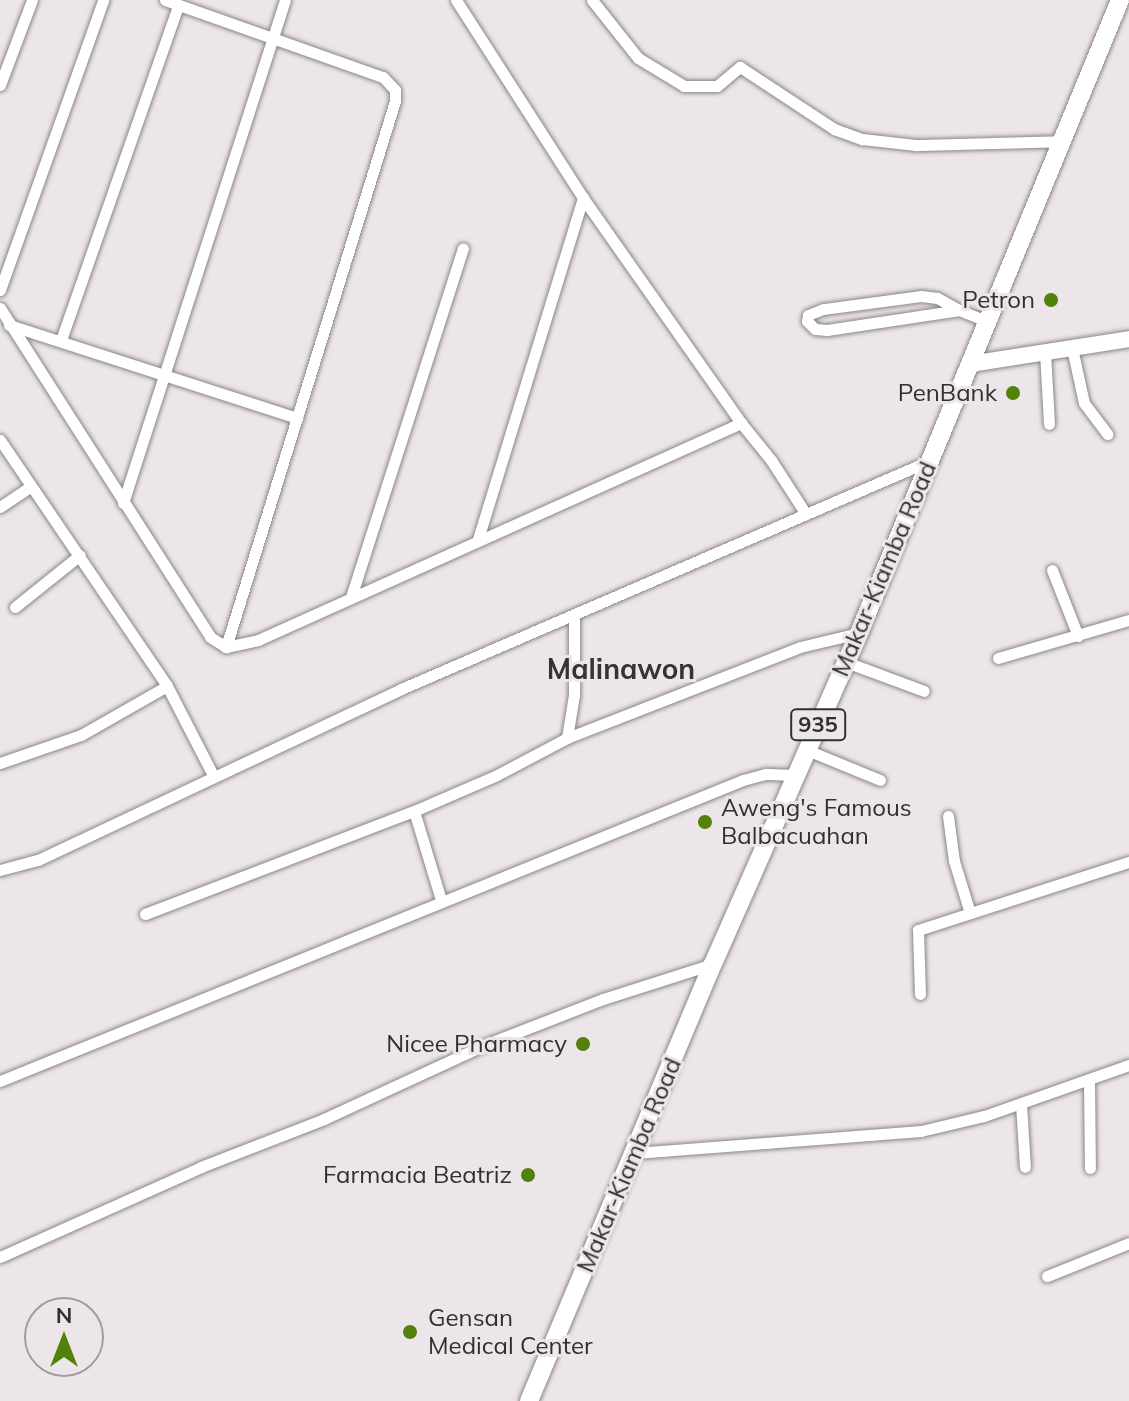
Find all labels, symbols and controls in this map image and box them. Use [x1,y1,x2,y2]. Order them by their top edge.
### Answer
place label: Petron [962,286,1035,314]
marker: Petron [1042,291,1060,309]
place label: PenBank [898,379,997,407]
marker: PenBank [1004,384,1022,402]
street label: Makar-Kiamba Road [826,457,942,681]
district label: Malinawon [547,652,695,686]
road number: 935 [790,707,846,743]
place label: Aweng's Famous Balbacuahan [721,794,912,850]
marker: Aweng's Famous Balbacuahan [696,813,714,831]
place label: Nicee Pharmacy [386,1030,567,1058]
marker: Nicee Pharmacy [574,1035,592,1053]
street label: Makar-Kiamba Road [571,1053,687,1277]
place label: Farmacia Beatriz [323,1161,512,1189]
marker: Farmacia Beatriz [519,1166,537,1184]
north arrow [24,1297,104,1377]
text: N [56,1301,72,1329]
place label: Gensan Medical Center [428,1304,593,1360]
marker: Gensan Medical Center [399,1321,421,1343]

